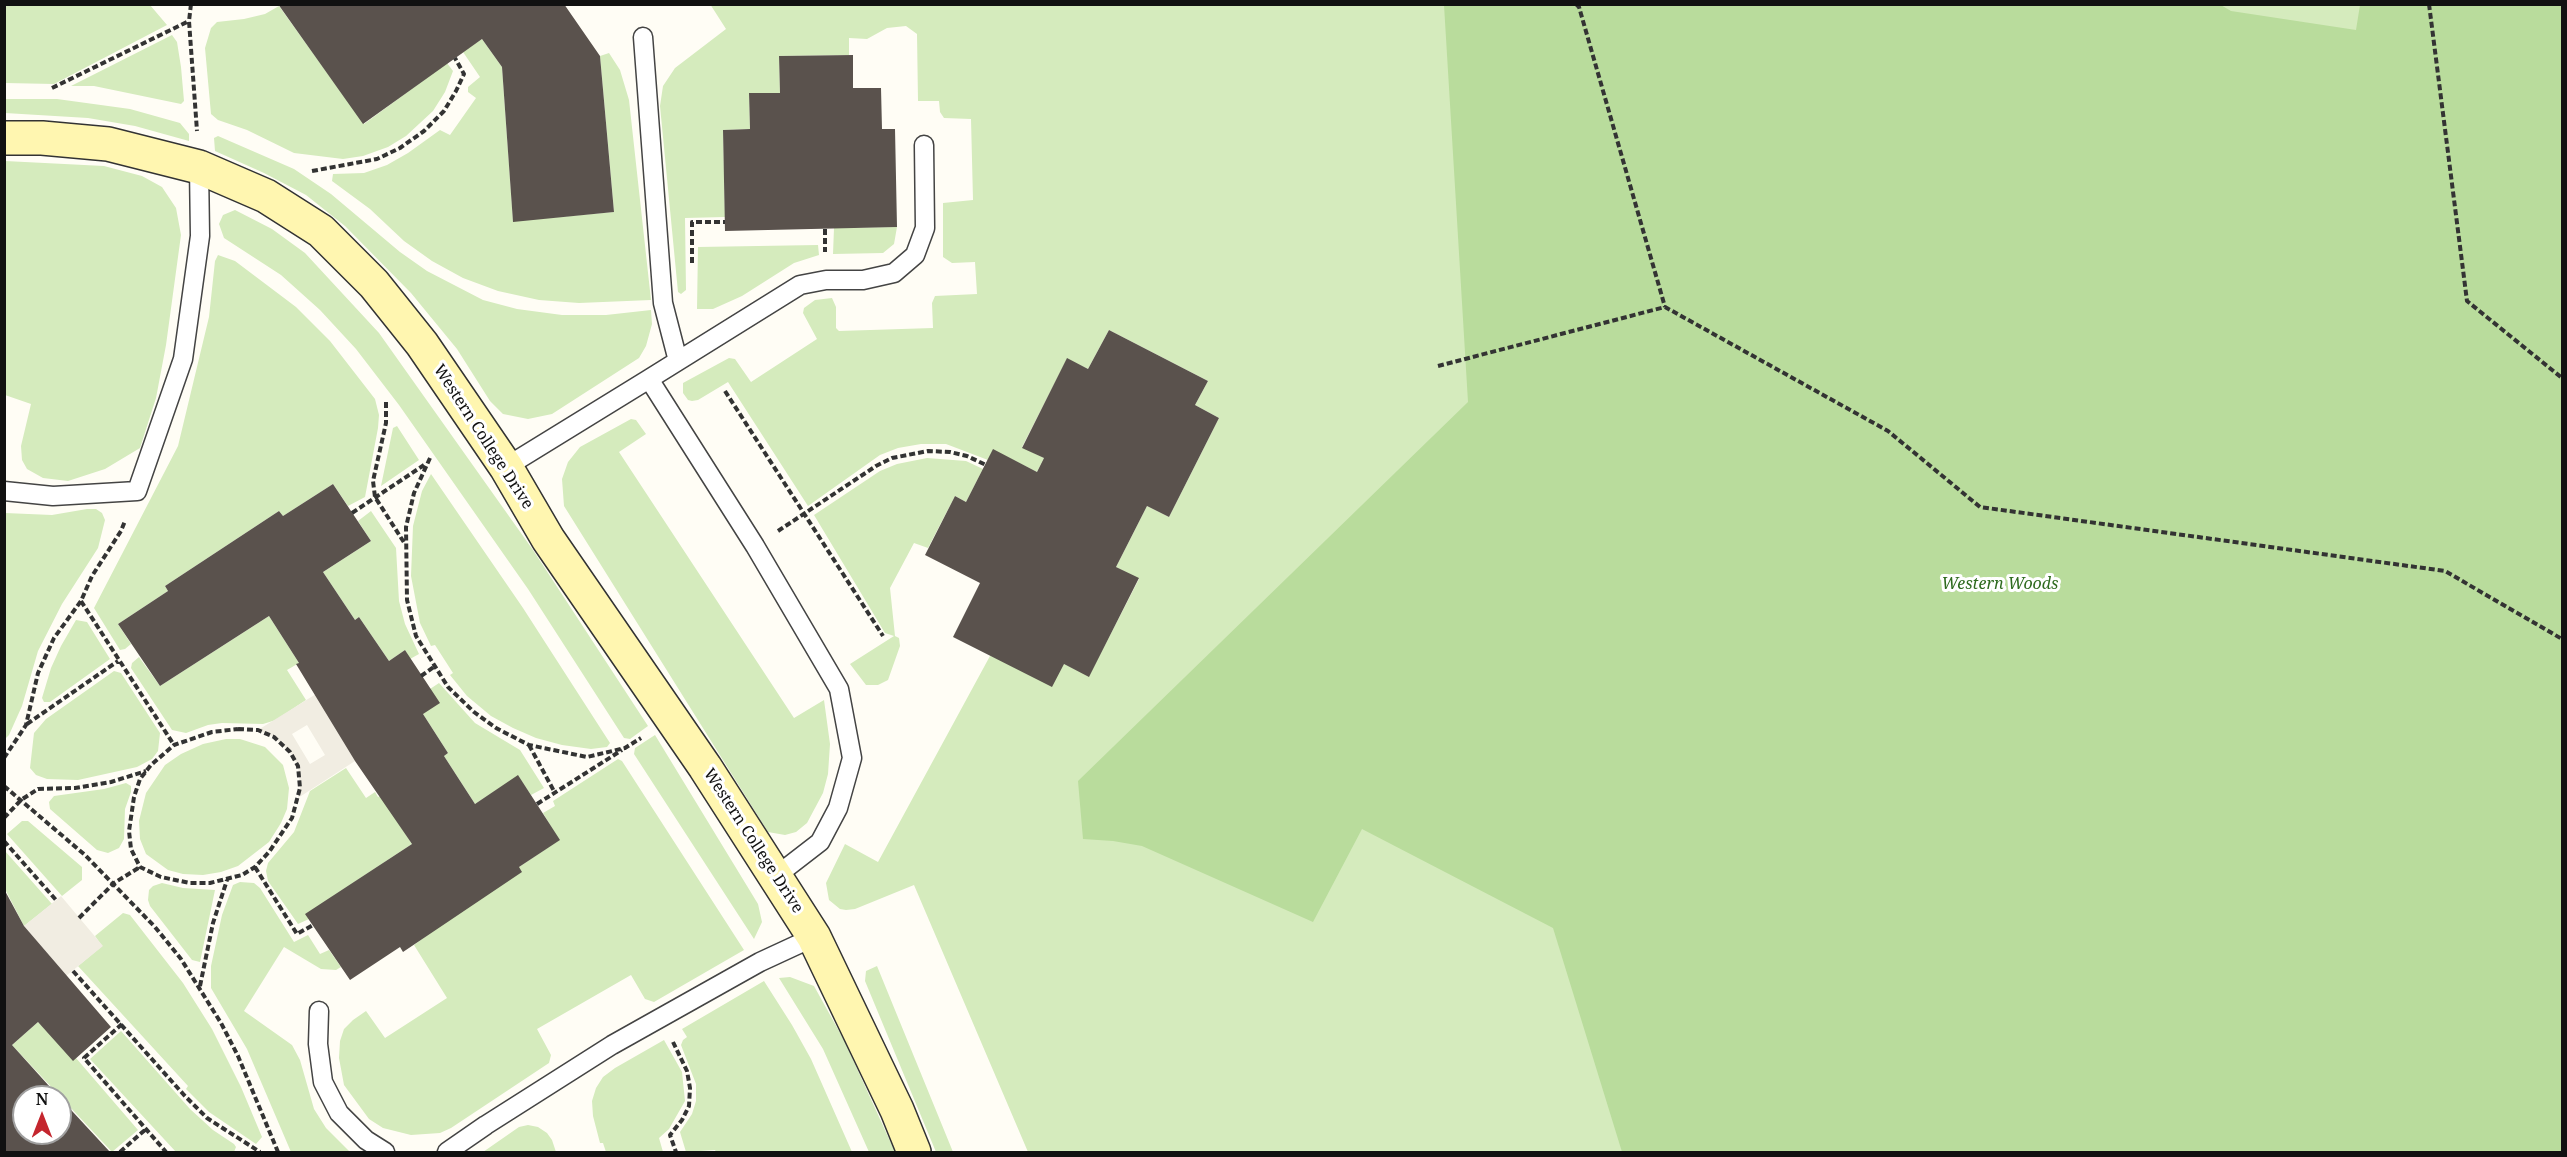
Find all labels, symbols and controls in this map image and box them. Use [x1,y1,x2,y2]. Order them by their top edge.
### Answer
street label: Western College Drive [429,361,537,513]
park label: Western Woods [1942,574,2058,594]
street label: Western College Drive [699,765,807,917]
north arrow [12,1085,72,1145]
text: N [36,1088,48,1110]

